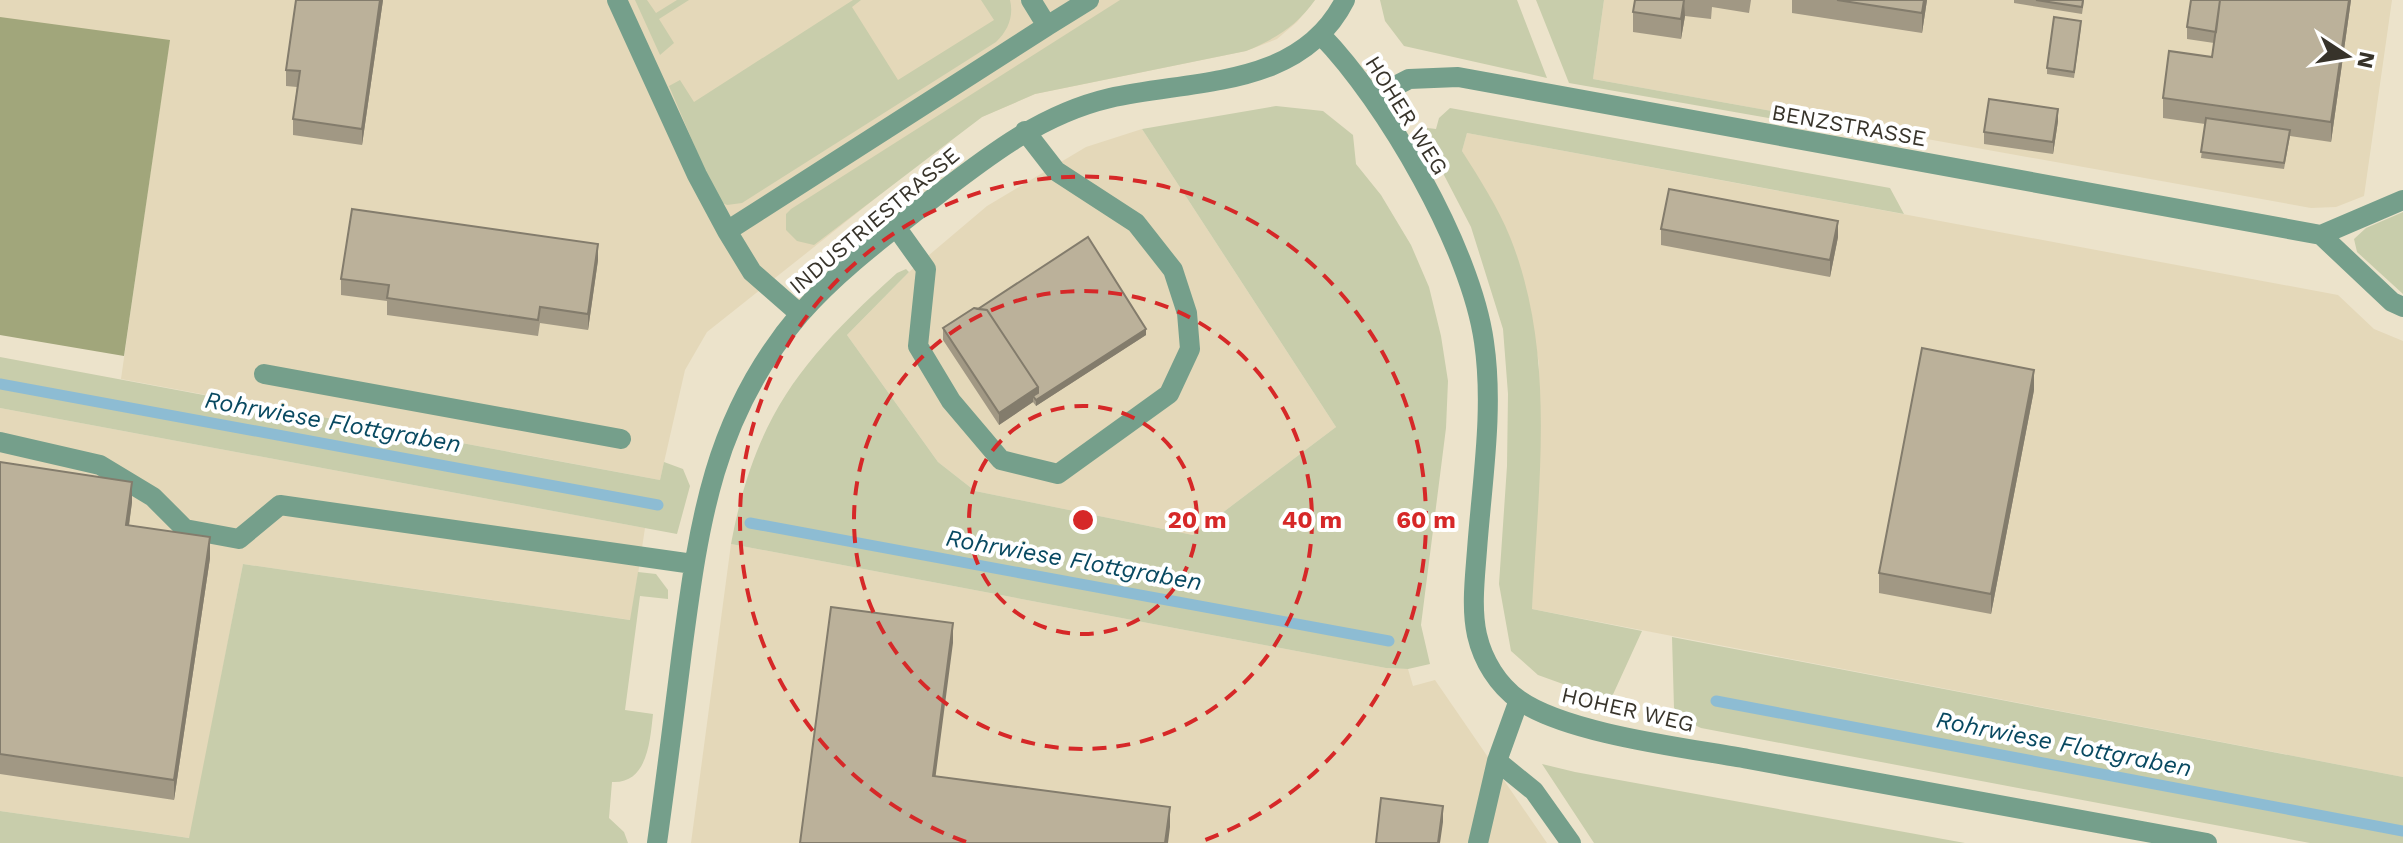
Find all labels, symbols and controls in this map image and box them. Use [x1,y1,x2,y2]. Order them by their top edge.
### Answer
north arrow [2307,16,2387,96]
text: N [2352,49,2380,71]
street label: HOHER WEG [1360,51,1453,179]
street label: BENZSTRASSE [1770,100,1928,151]
street label: INDUSTRIESTRASSE [784,142,964,299]
water label: Rohrwiese Flottgraben [203,386,463,458]
centre of rings [1069,506,1097,534]
text: 20 m [1167,506,1227,534]
text: 40 m [1282,506,1342,534]
text: 60 m [1396,506,1456,534]
water label: Rohrwiese Flottgraben [944,524,1204,596]
street label: HOHER WEG [1559,682,1697,737]
water label: Rohrwiese Flottgraben [1934,705,2194,783]

